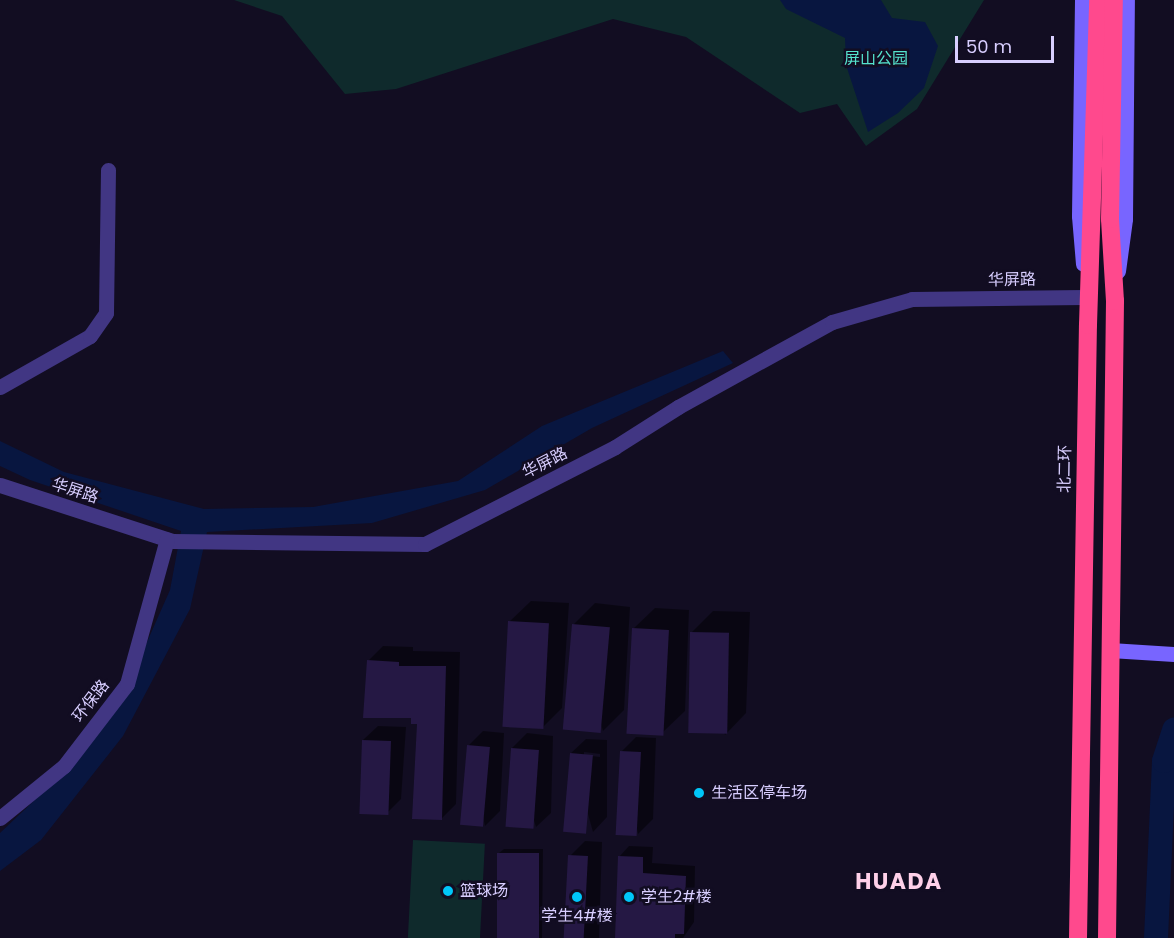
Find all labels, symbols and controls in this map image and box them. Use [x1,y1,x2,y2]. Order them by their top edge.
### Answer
scale bar [958,24,1057,62]
text: 50 m [966,34,1012,59]
park label: 屏山公园 [844,49,908,69]
street label: 华屏路 [988,270,1036,290]
street label: 华屏路 [519,444,571,482]
street label: 北二环 [1055,445,1075,493]
street label: 华屏路 [49,474,101,508]
street label: 环保路 [69,676,113,726]
place label: 生活区停车场 [711,783,807,803]
marker: 生活区停车场 [692,786,706,800]
district label: HUADA [855,869,943,895]
place label: 篮球场 [460,881,508,901]
marker: 篮球场 [441,884,455,898]
place label: 学生2#楼 [641,887,712,907]
marker: 学生4#楼 [570,890,584,904]
marker: 学生2#楼 [622,890,636,904]
place label: 学生4#楼 [541,906,613,926]

